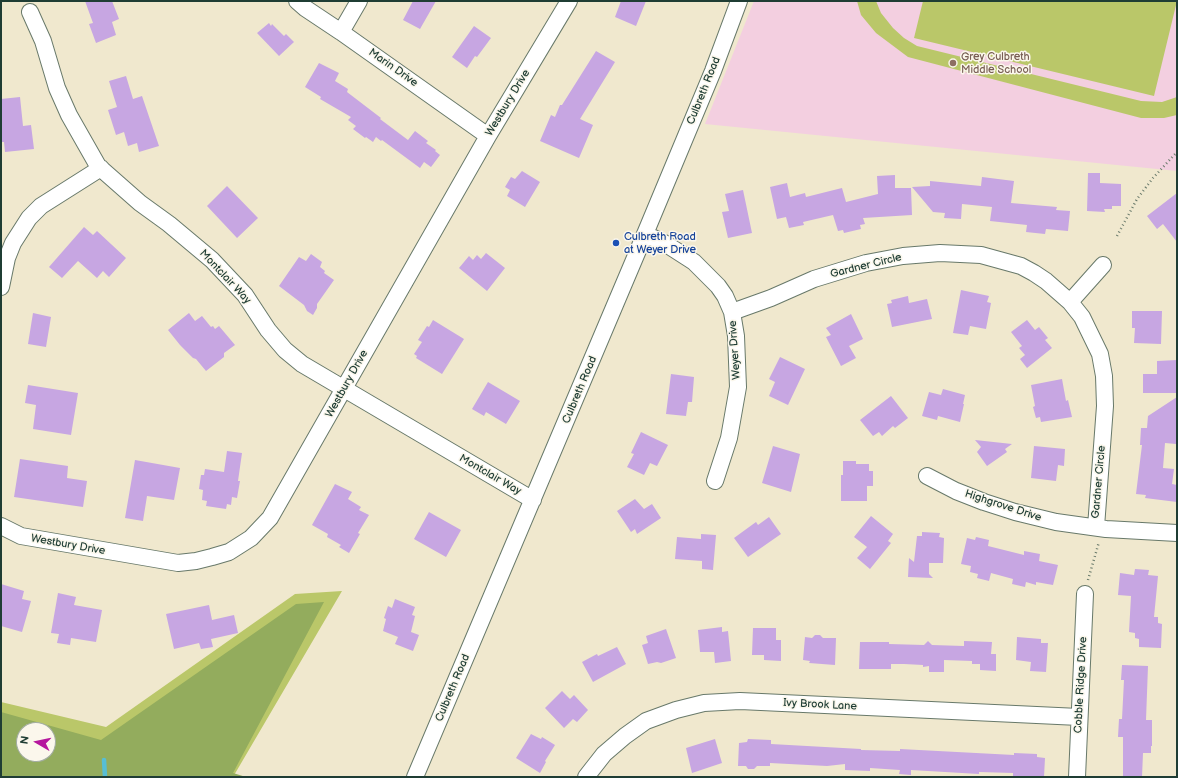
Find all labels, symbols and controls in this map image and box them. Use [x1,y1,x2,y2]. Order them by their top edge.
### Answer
street label: Marin Drive [366,46,420,90]
place label: Grey Culbreth Middle School [961,50,1031,76]
street label: Culbreth Road [684,55,724,127]
marker: Grey Culbreth Middle School [948,58,958,68]
street label: Westbury Drive [483,67,533,139]
place label: Culbreth Road at Weyer Drive [624,230,696,256]
marker: Culbreth Road at Weyer Drive [611,238,621,248]
street label: Montclair Way [196,247,254,307]
street label: Gardner Circle [829,251,903,281]
street label: Weyer Drive [726,320,744,380]
street label: Westbury Drive [323,348,371,420]
street label: Culbreth Road [560,354,600,426]
street label: Gardner Circle [1089,445,1109,519]
street label: Montclair Way [457,452,523,498]
street label: Highgrove Drive [963,487,1043,525]
street label: Westbury Drive [30,532,106,558]
street label: Cobble Ridge Drive [1072,636,1090,734]
street label: Culbreth Road [433,652,473,724]
street label: Ivy Brook Lane [783,696,857,714]
north arrow [16,722,56,762]
text: N [18,735,32,745]

